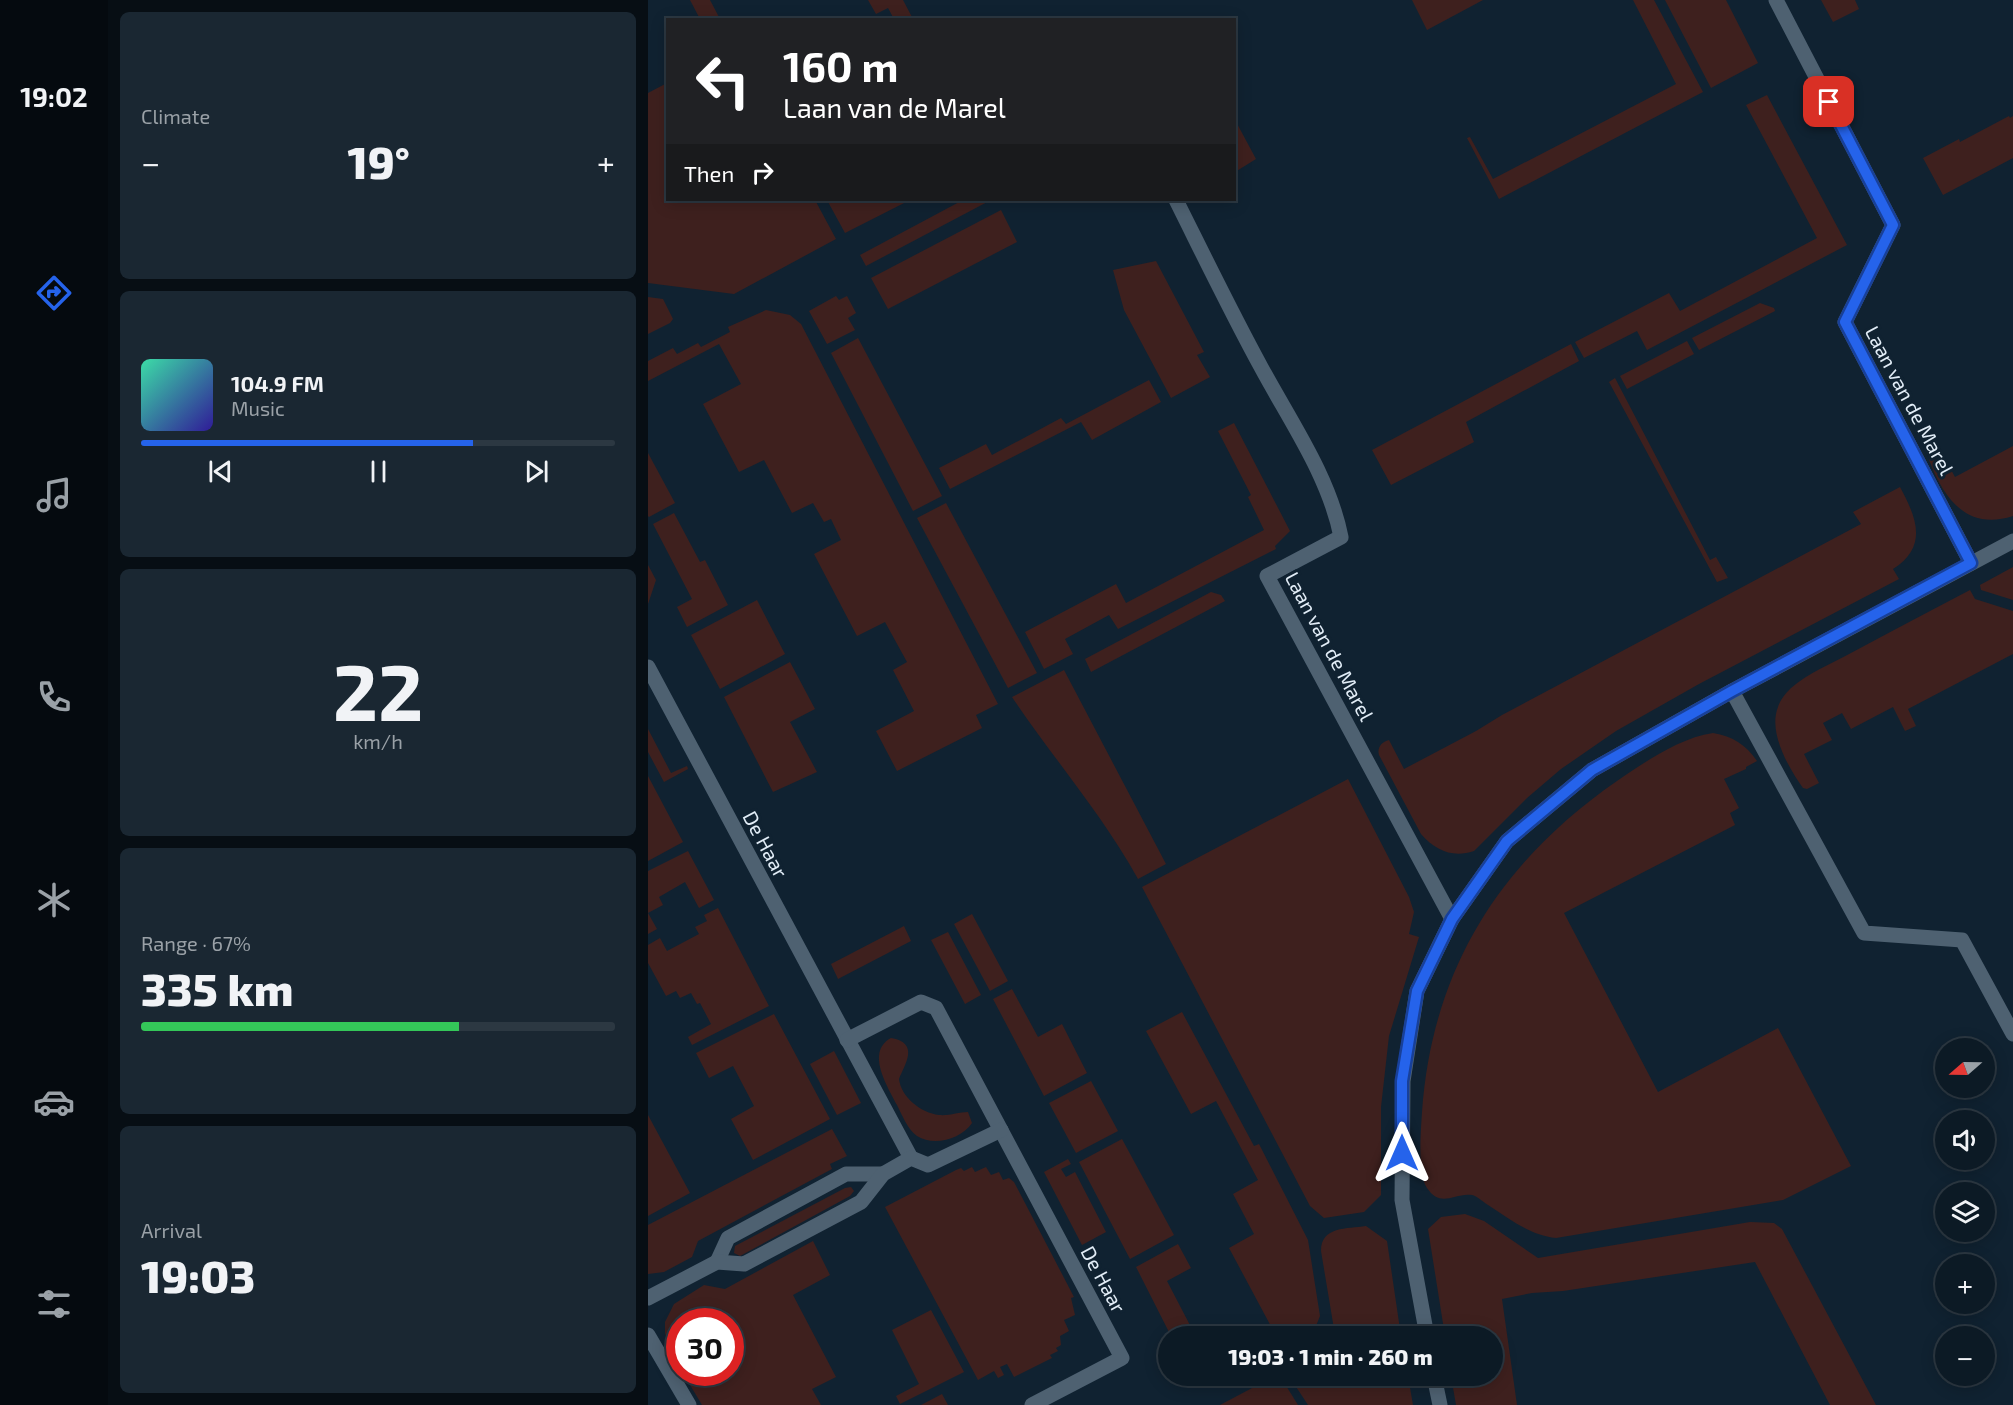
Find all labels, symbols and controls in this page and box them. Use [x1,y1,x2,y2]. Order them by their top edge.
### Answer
text: 160 m [783,40,899,90]
icon: left [684,42,762,120]
pin [1803,76,1854,127]
text: 19:02 [20,80,88,112]
icon: arrive [1812,85,1845,118]
text: Laan van de Marel [783,91,1006,123]
text: Climate [141,104,210,128]
text: 19° [347,134,410,188]
text: − [141,142,160,182]
text: + [597,142,615,182]
icon: right [746,156,779,189]
text: Then [684,160,734,186]
icon: directions [33,272,75,314]
street label: Laan van de Marel [1861,321,1959,479]
text: 104.9 FM [231,370,324,396]
text: Music [231,396,285,420]
icon: previous [204,455,237,488]
icon: pause [362,455,395,488]
icon: next [520,455,553,488]
icon: music [33,474,75,516]
street label: Laan van de Marel [1281,567,1379,725]
text: 22 [333,643,423,737]
icon: phone [33,676,75,718]
text: km/h [353,729,403,753]
street label: De Haar [739,807,793,881]
icon: climate [33,879,75,921]
text: Range · 67% [141,931,251,955]
text: 335 km [141,961,294,1015]
north arrow [1935,1038,1995,1098]
map controls [1935,1038,1995,1386]
icon: car [33,1081,75,1123]
button: sound [1935,1110,1995,1170]
position arrow [1370,1121,1434,1185]
button: layers [1935,1182,1995,1242]
text: Arrival [141,1218,202,1242]
street label: De Haar [1077,1242,1131,1316]
text: 19:03 [141,1248,255,1302]
button: + [1935,1254,1995,1314]
icon: filters [33,1283,75,1325]
speed limit sign: 30 [666,1308,744,1386]
button: − [1935,1326,1995,1386]
text: 19:03 · 1 min · 260 m [1228,1343,1433,1369]

